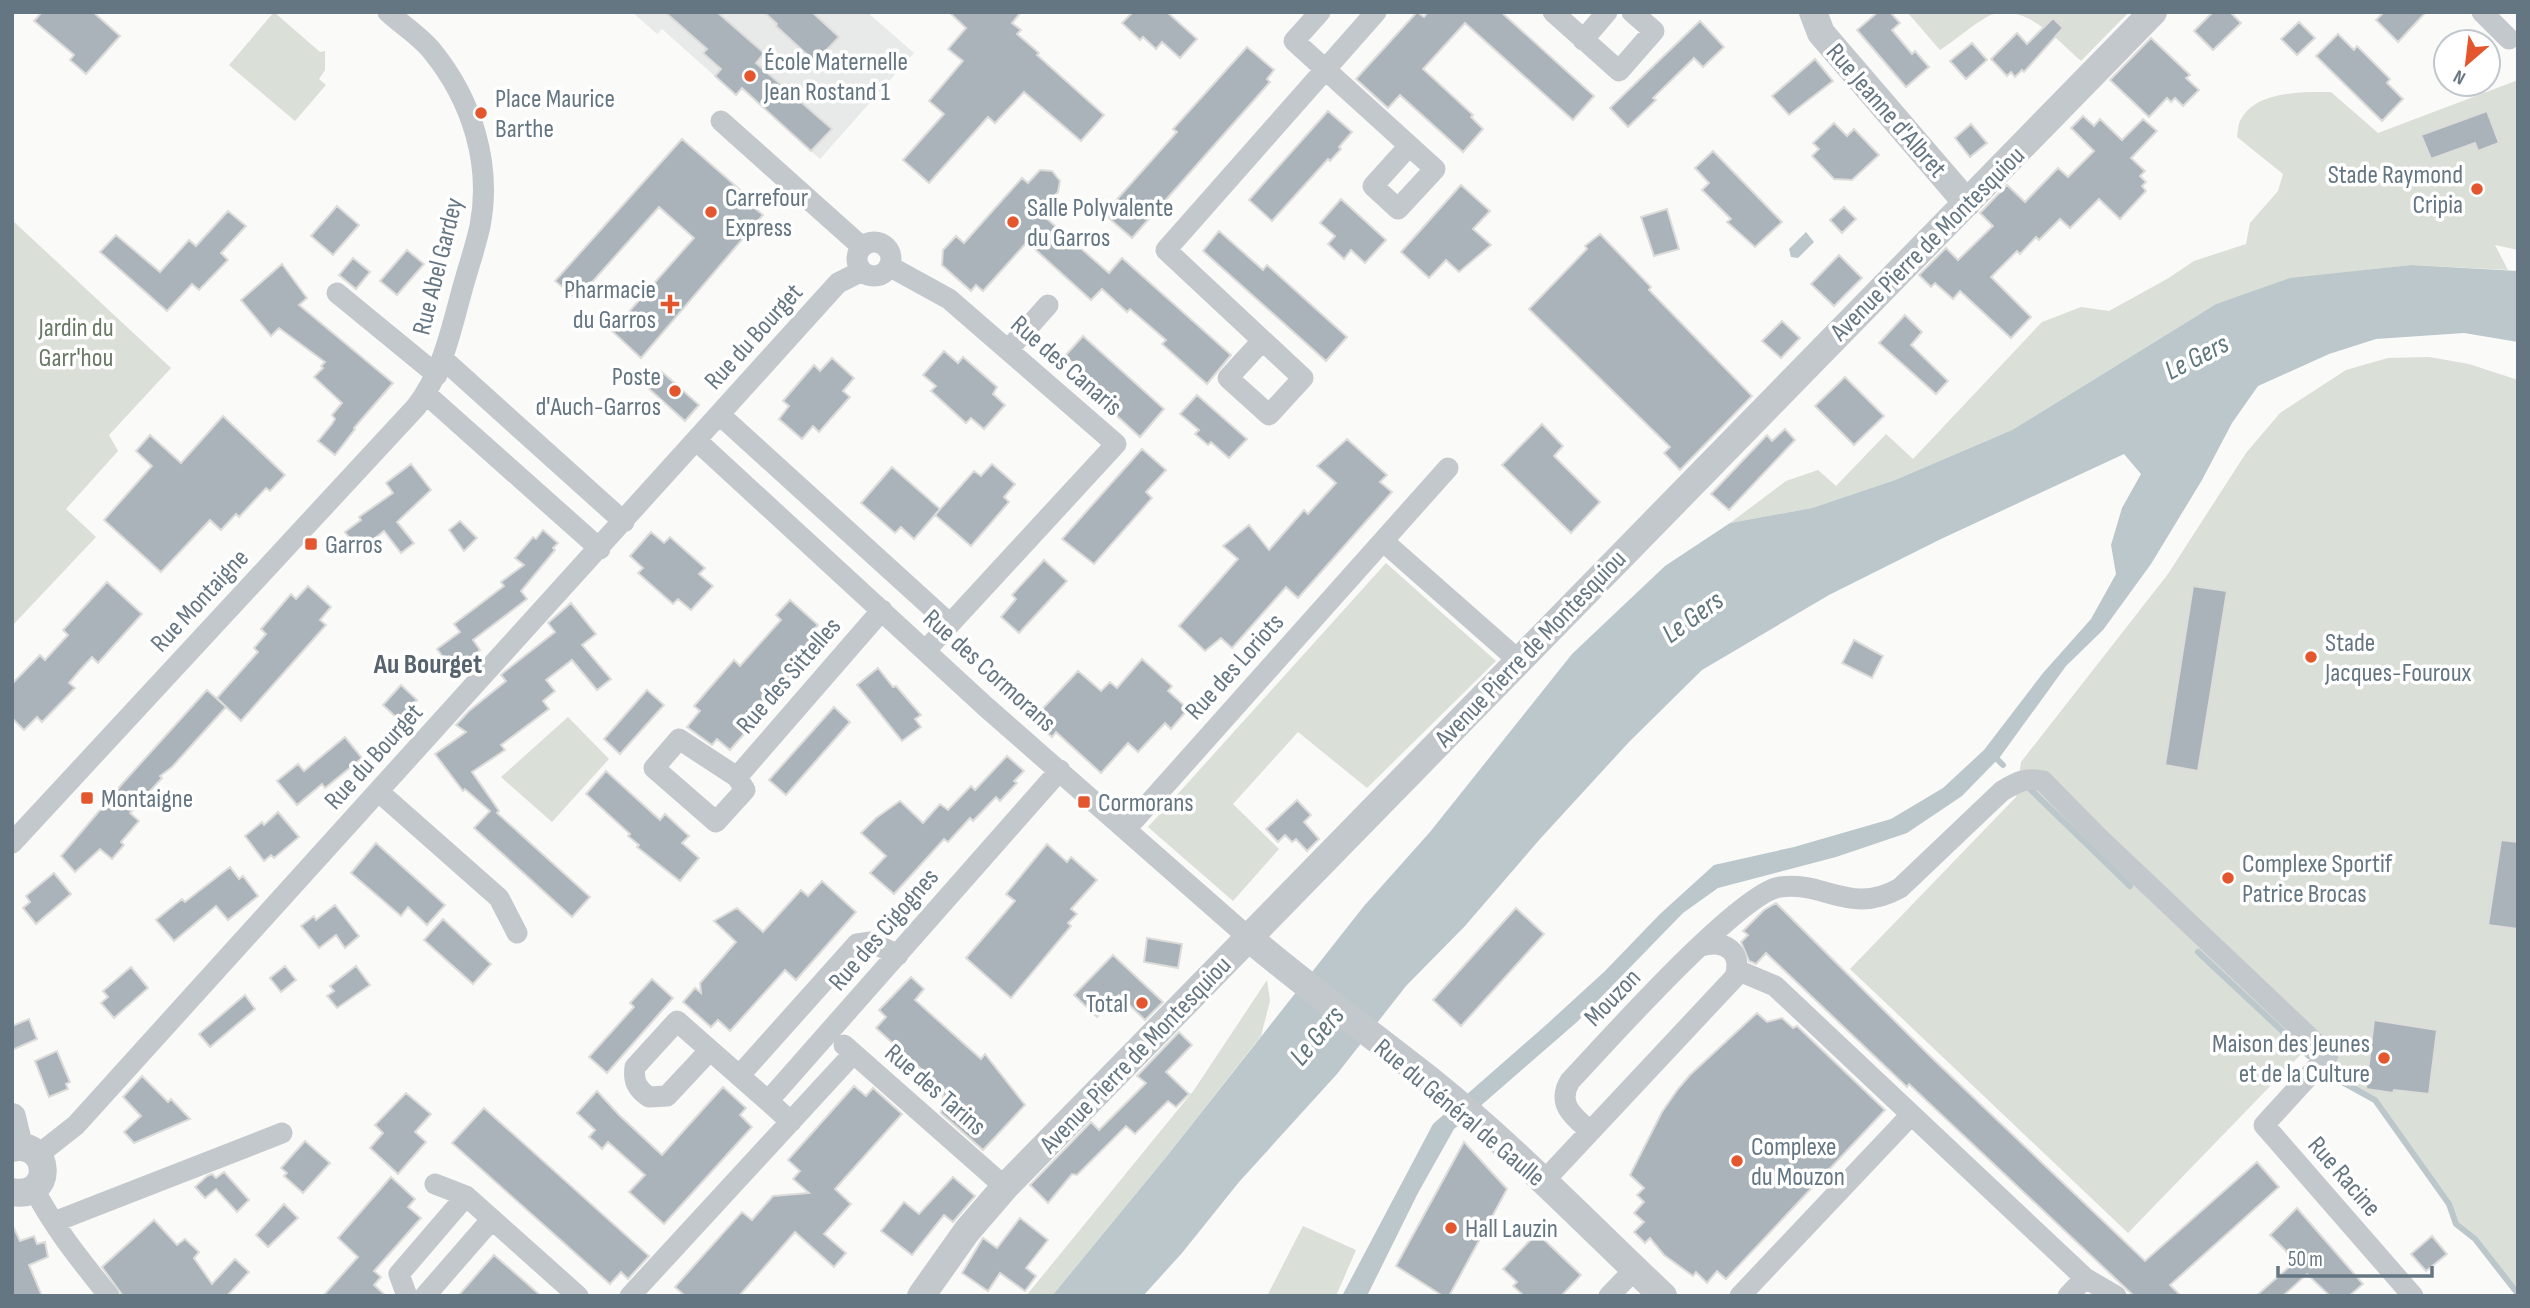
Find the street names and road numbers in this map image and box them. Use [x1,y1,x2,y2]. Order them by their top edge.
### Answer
street label: Rue Jeanne d'Albret [1819,38,1953,184]
street label: Avenue Pierre de Montesquiou [1824,141,2032,348]
street label: Rue Abel Gardey [406,195,470,338]
street label: Rue du Bourget [698,278,810,396]
street label: Rue des Canaris [1004,309,1128,423]
street label: Rue Montaigne [145,543,256,659]
street label: Avenue Pierre de Montesquiou [1428,544,1633,755]
street label: Rue des Cormorans [916,603,1062,739]
street label: Rue des Loriots [1179,607,1291,727]
street label: Rue des Sittelles [730,612,848,740]
street label: Rue du Bourget [318,698,430,816]
street label: Rue des Cigognes [823,862,946,997]
street label: Avenue Pierre de Montesquiou [1033,950,1238,1161]
street label: Mouzon [1578,963,1648,1033]
street label: Rue du Général de Gaulle [1367,1033,1551,1194]
street label: Rue des Tarins [878,1038,992,1142]
street label: Rue Racine [2301,1131,2387,1223]

